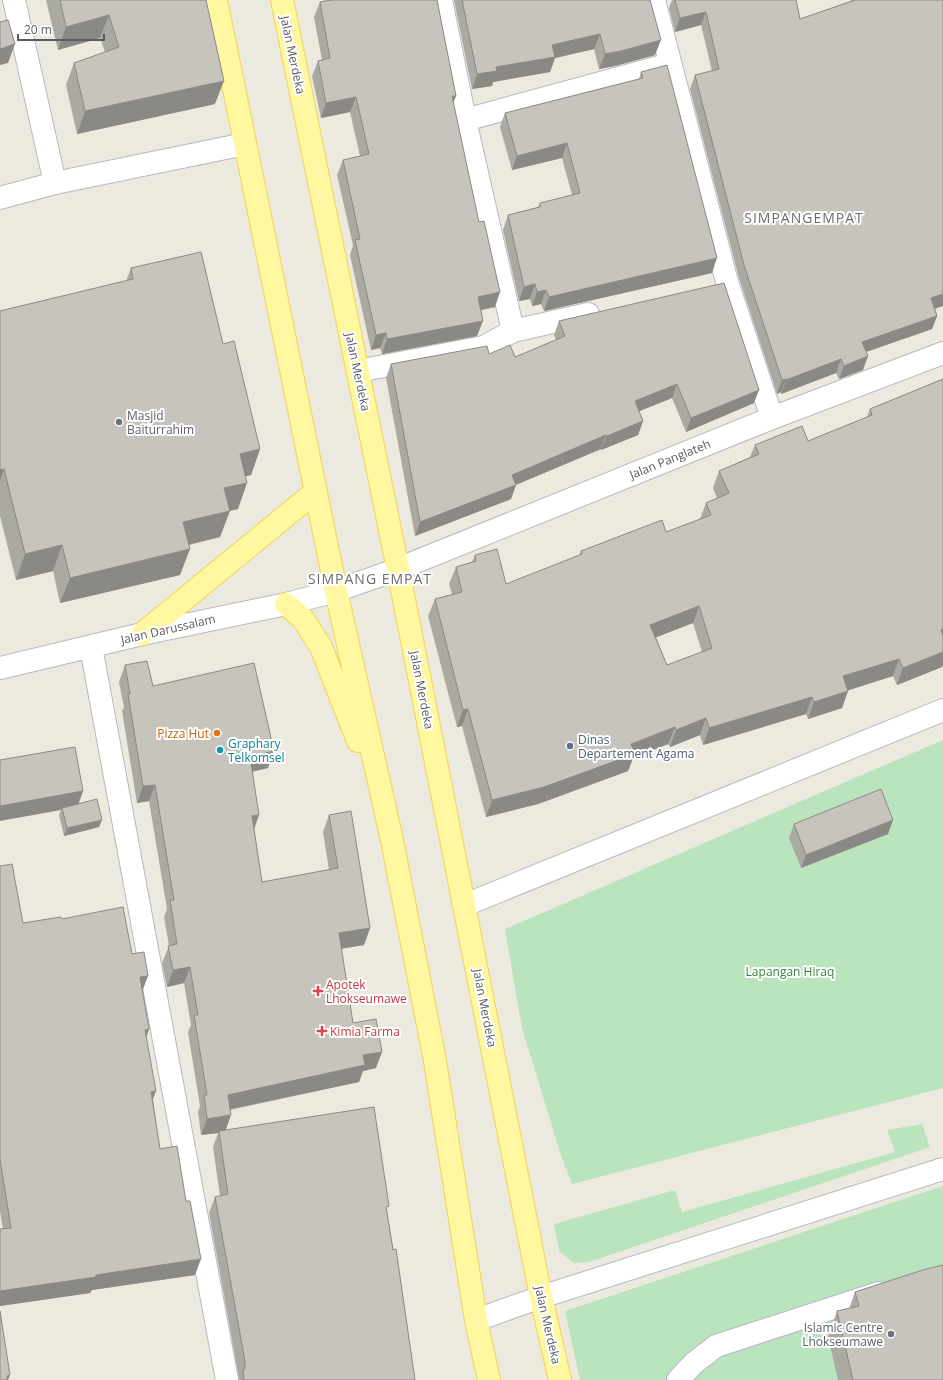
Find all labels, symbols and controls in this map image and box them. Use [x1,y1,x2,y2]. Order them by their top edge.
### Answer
street label: Jalan Merdeka [276,13,310,96]
scale bar [18,16,104,42]
text: 20 m [24,21,52,38]
district label: SIMPANGEMPAT [744,208,864,227]
street label: Jalan Merdeka [341,330,375,413]
place label: Masjid Baiturrahim [127,407,194,438]
marker: Masjid Baiturrahim [114,417,124,427]
street label: Jalan Panglateh [626,435,713,483]
district label: SIMPANG EMPAT [308,569,432,588]
street label: Jalan Darussalam [118,610,217,648]
street label: Jalan Merdeka [406,648,438,731]
place label: Pizza Hut [157,725,209,742]
marker: Pizza Hut [212,728,222,738]
place label: Dinas Departement Agama [578,731,695,762]
place label: Graphary Telkomsel [228,735,285,766]
marker: Dinas Departement Agama [565,741,575,751]
marker: Graphary Telkomsel [215,745,225,755]
park label: Lapangan Hiraq [746,963,834,980]
street label: Jalan Merdeka [469,966,501,1049]
place label: Apotek Lhokseumawe [326,976,407,1007]
marker: Apotek Lhokseumawe [313,986,323,996]
place label: Kimia Farma [330,1023,400,1040]
marker: Kimia Farma [317,1026,327,1036]
street label: Jalan Merdeka [531,1283,565,1366]
place label: Islamic Centre Lhokseumawe [802,1319,883,1350]
marker: Islamic Centre Lhokseumawe [886,1329,896,1339]

